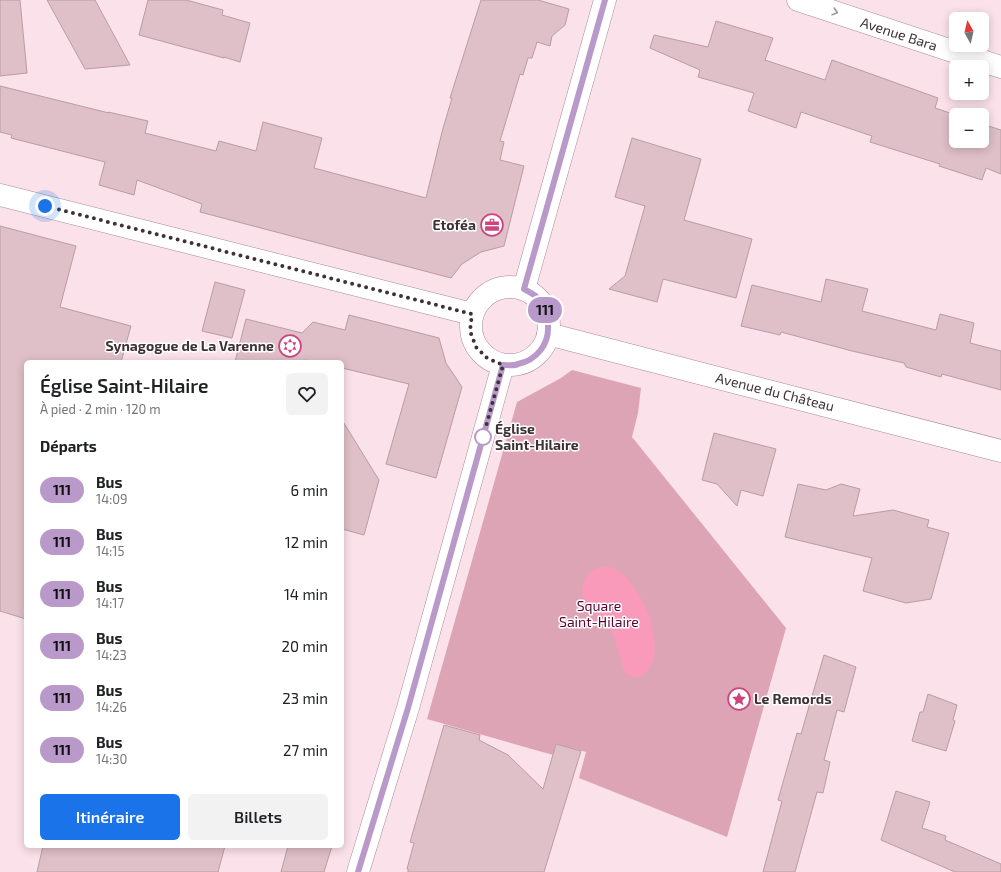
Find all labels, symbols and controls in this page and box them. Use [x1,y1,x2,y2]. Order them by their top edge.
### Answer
one-way arrow [831,7,838,16]
north arrow [949,12,989,52]
map controls [949,12,989,148]
street label: Avenue Bara [859,13,940,54]
button: + [949,60,989,100]
button: − [949,108,989,148]
your location [35,196,55,216]
office icon: Etoféa [479,212,505,238]
place label: Etoféa [432,216,476,233]
line badge: 111 [522,297,568,323]
text: 111 [536,301,554,318]
synagogue icon: Synagogue de La Varenne [277,333,303,359]
place label: Synagogue de La Varenne [105,337,274,354]
street label: Avenue du Château [714,369,836,414]
button: heart [286,373,328,415]
text: Église Saint-Hilaire [40,374,209,397]
text: À pied · 2 min · 120 m [40,401,161,417]
place label: Église Saint-Hilaire [495,420,579,453]
marker: Église Saint-Hilaire [474,428,492,446]
text: Départs [40,437,97,455]
text: Bus [96,473,122,491]
text: 111 [53,481,71,498]
text: 6 min [290,481,328,499]
text: 14:09 [96,491,128,507]
text: Bus [96,525,122,543]
text: 111 [53,533,71,550]
text: 12 min [285,533,328,551]
text: 14:15 [96,543,124,559]
text: Bus [96,577,122,595]
text: 111 [53,585,71,602]
text: 14 min [284,585,328,603]
text: 14:17 [96,595,124,611]
park label: Square Saint-Hilaire [559,597,639,630]
text: Bus [96,629,122,647]
text: 111 [53,637,71,654]
text: 20 min [282,637,328,655]
text: 14:23 [96,647,127,663]
text: Bus [96,681,122,699]
place icon: Le Remords [726,686,752,712]
text: 111 [53,689,71,706]
text: 23 min [282,689,328,707]
place label: Le Remords [754,690,832,707]
text: 14:26 [96,699,127,715]
text: Bus [96,733,122,751]
text: 111 [53,741,71,758]
text: 27 min [283,741,328,759]
text: 14:30 [96,751,127,767]
button: Itinéraire [40,794,180,840]
button: Billets [188,794,328,840]

